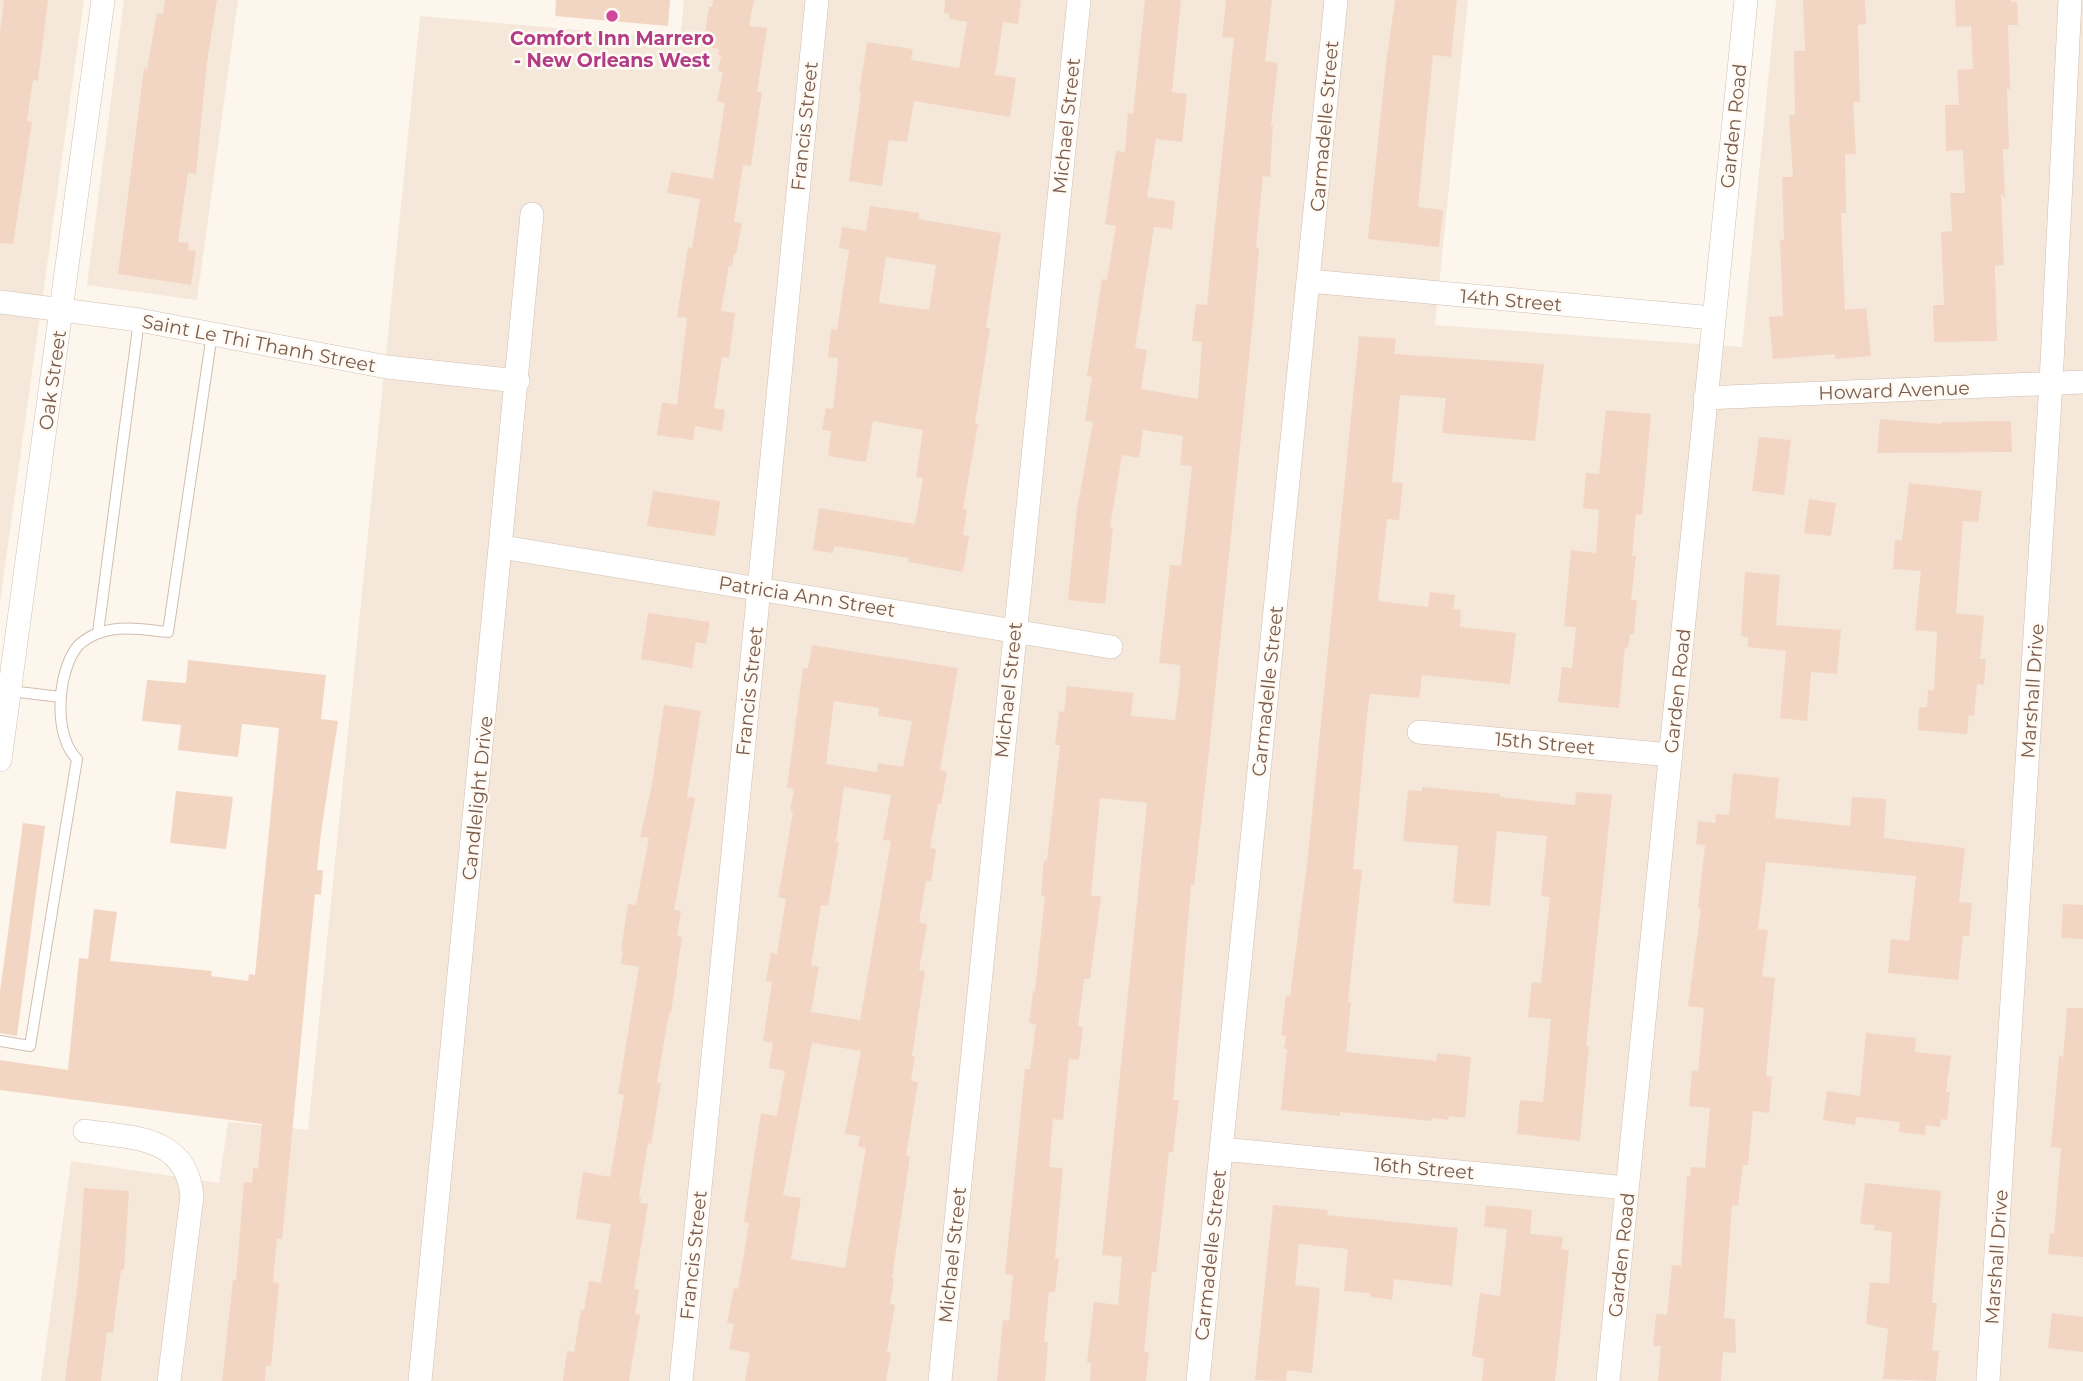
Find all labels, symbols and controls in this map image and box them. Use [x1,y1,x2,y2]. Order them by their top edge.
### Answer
marker: Comfort Inn Marrero - New Orleans West [604,8,620,24]
place label: Comfort Inn Marrero - New Orleans West [510,27,714,72]
street label: Carmadelle Street [1306,39,1343,213]
street label: Michael Street [1048,57,1085,195]
street label: Francis Street [786,60,823,192]
street label: Garden Road [1716,63,1751,189]
street label: 14th Street [1459,285,1563,316]
street label: Saint Le Thi Thanh Street [140,310,378,378]
street label: Oak Street [34,328,71,432]
street label: Howard Avenue [1818,376,1970,405]
street label: Patricia Ann Street [717,571,897,622]
street label: Carmadelle Street [1247,604,1288,778]
street label: Michael Street [990,621,1027,759]
street label: Marshall Drive [2016,623,2049,759]
street label: Francis Street [731,625,768,757]
street label: Garden Road [1660,628,1695,754]
street label: Candlelight Drive [457,715,498,881]
street label: 15th Street [1494,728,1596,759]
street label: 16th Street [1372,1153,1476,1184]
street label: Carmadelle Street [1190,1168,1231,1342]
street label: Michael Street [934,1186,971,1324]
street label: Francis Street [675,1189,712,1321]
street label: Marshall Drive [1980,1189,2013,1325]
street label: Garden Road [1604,1192,1639,1318]

